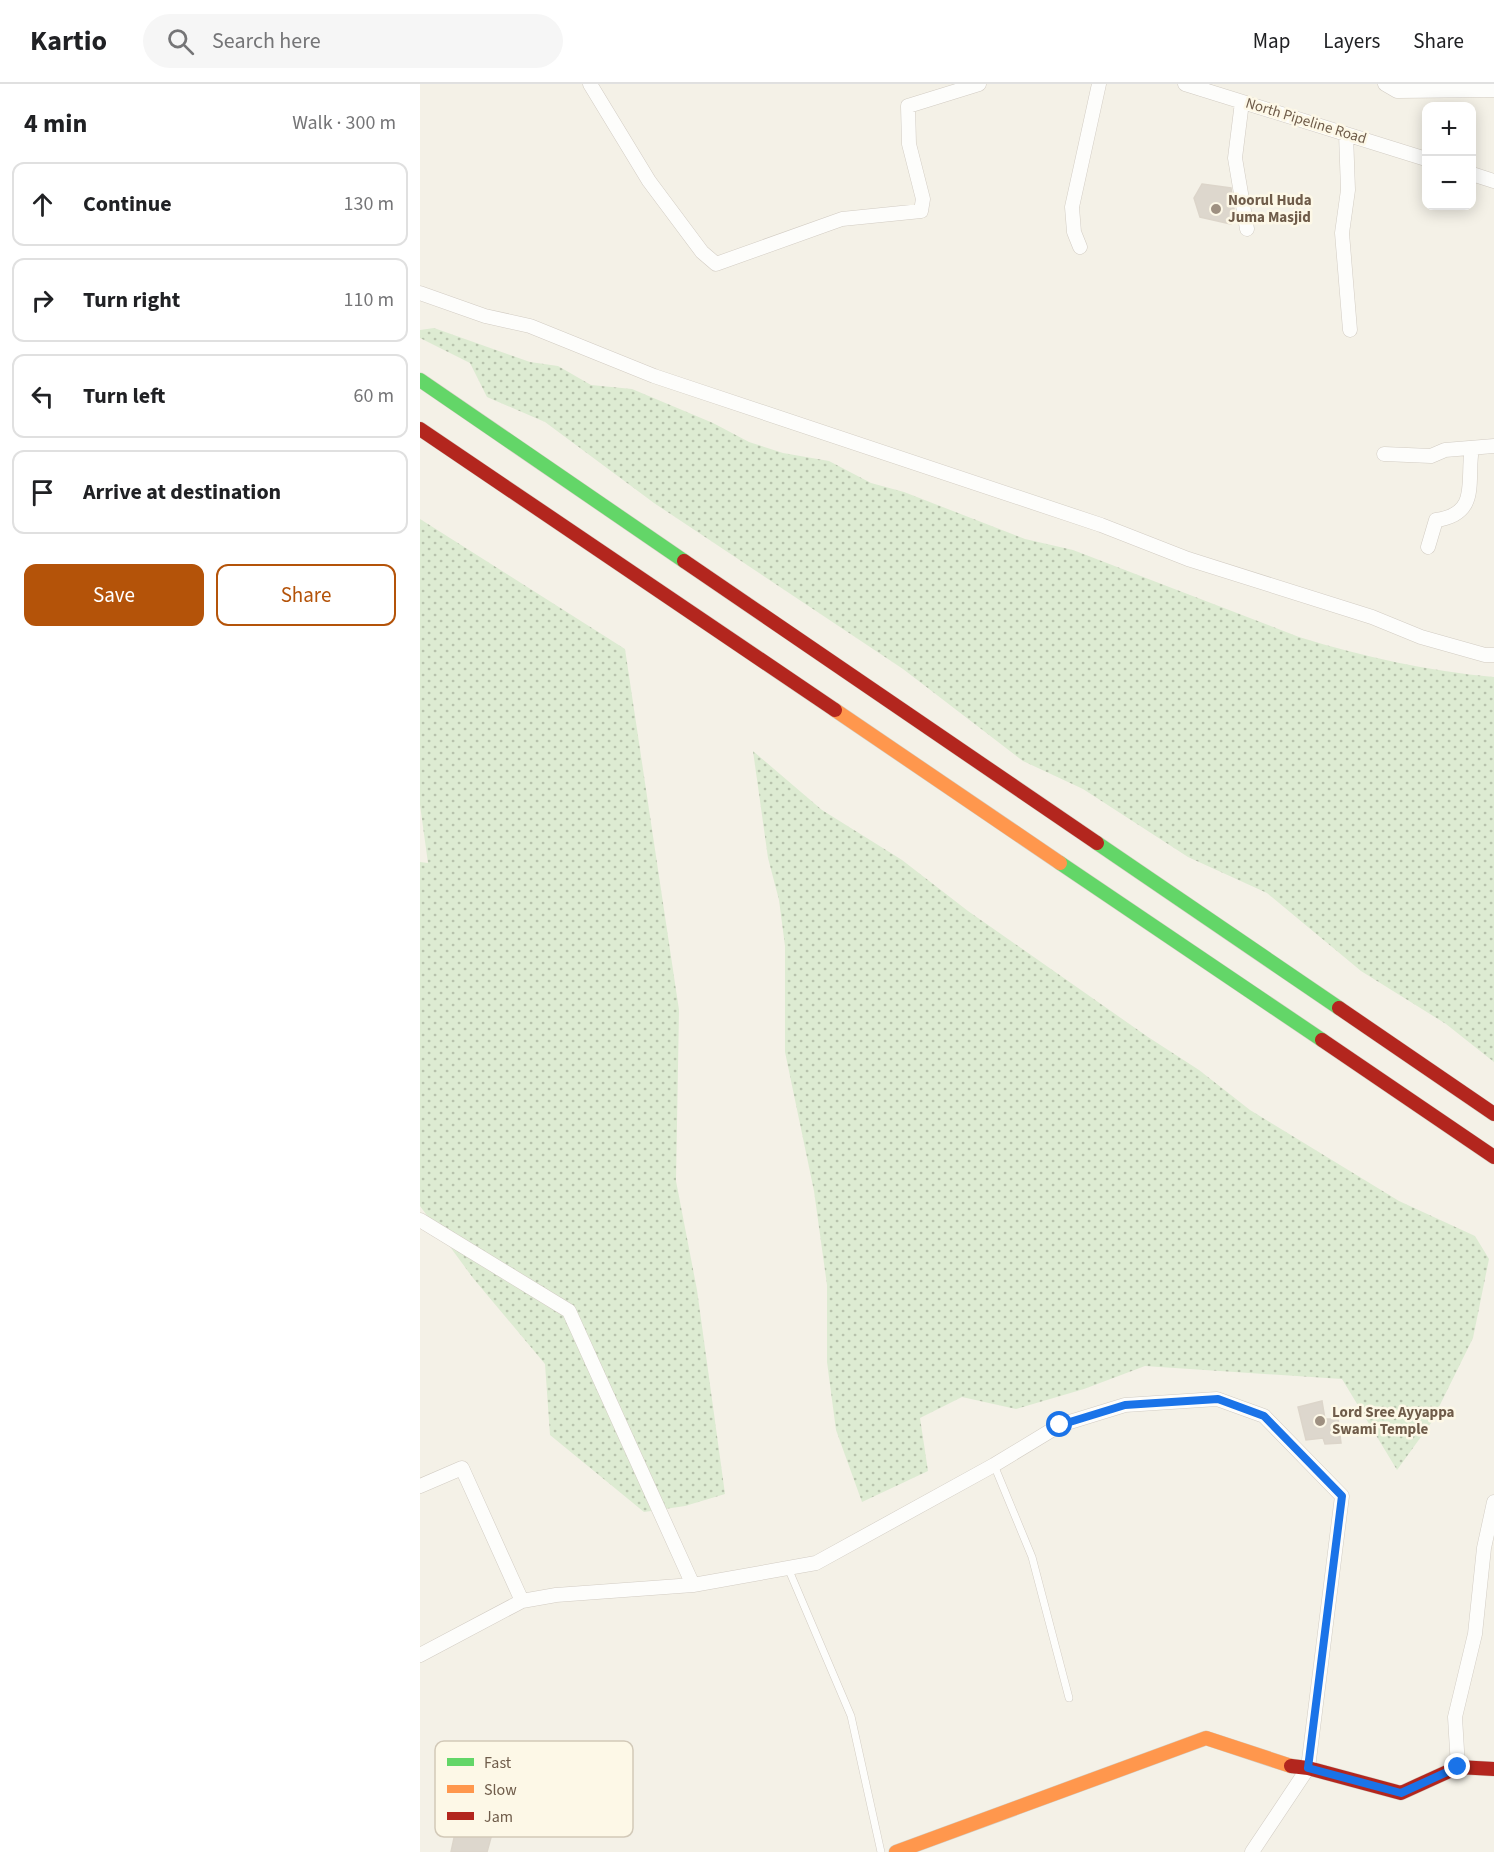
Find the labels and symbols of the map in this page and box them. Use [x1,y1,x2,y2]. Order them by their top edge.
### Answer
street label: North Pipeline Road [1243,93,1369,149]
place label: Noorul Huda Juma Masjid [1228,190,1312,228]
marker: Noorul Huda Juma Masjid [1209,202,1223,216]
place label: Lord Sree Ayyappa Swami Temple [1332,1402,1455,1440]
route start [1046,1411,1072,1437]
marker: Lord Sree Ayyappa Swami Temple [1313,1414,1327,1428]
legend [435,1741,633,1837]
text: Fast [484,1752,512,1774]
route end [1444,1753,1470,1779]
text: Slow [484,1779,517,1801]
text: Jam [484,1806,513,1828]

